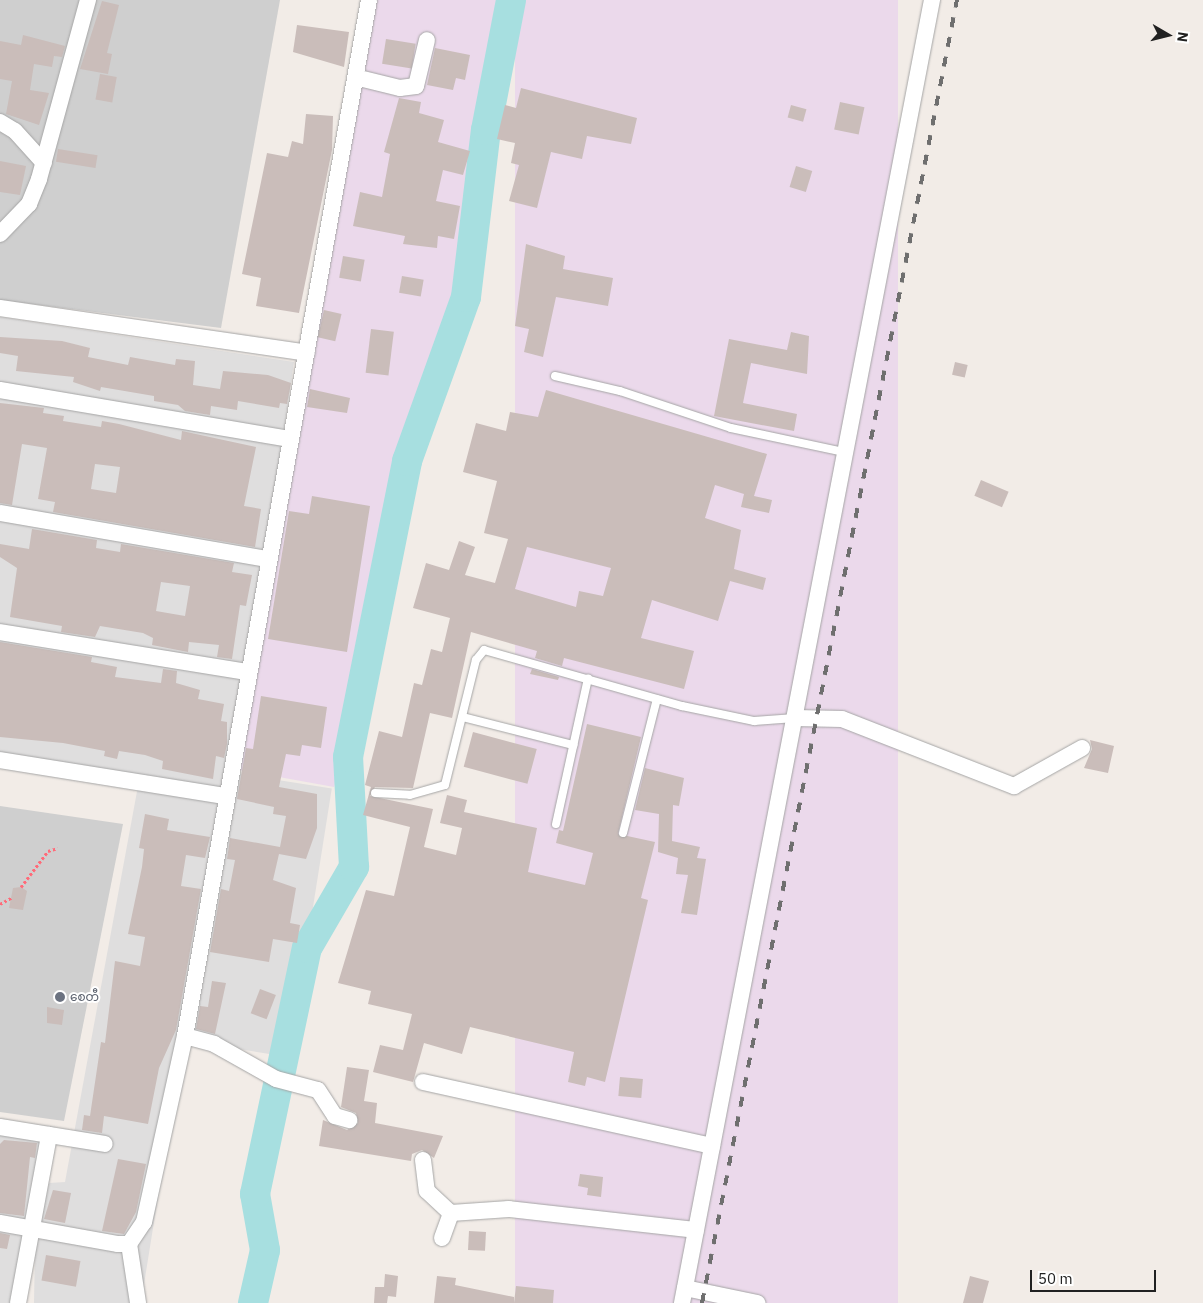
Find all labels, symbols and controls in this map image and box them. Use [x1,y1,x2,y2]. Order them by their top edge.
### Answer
north arrow [1143,10,1193,60]
text: N [1173,31,1192,43]
place label: စေတီ [70,990,99,1004]
marker: စေတီ [54,991,66,1003]
scale bar [1033,1260,1159,1292]
text: 50 m [1038,1269,1073,1288]

